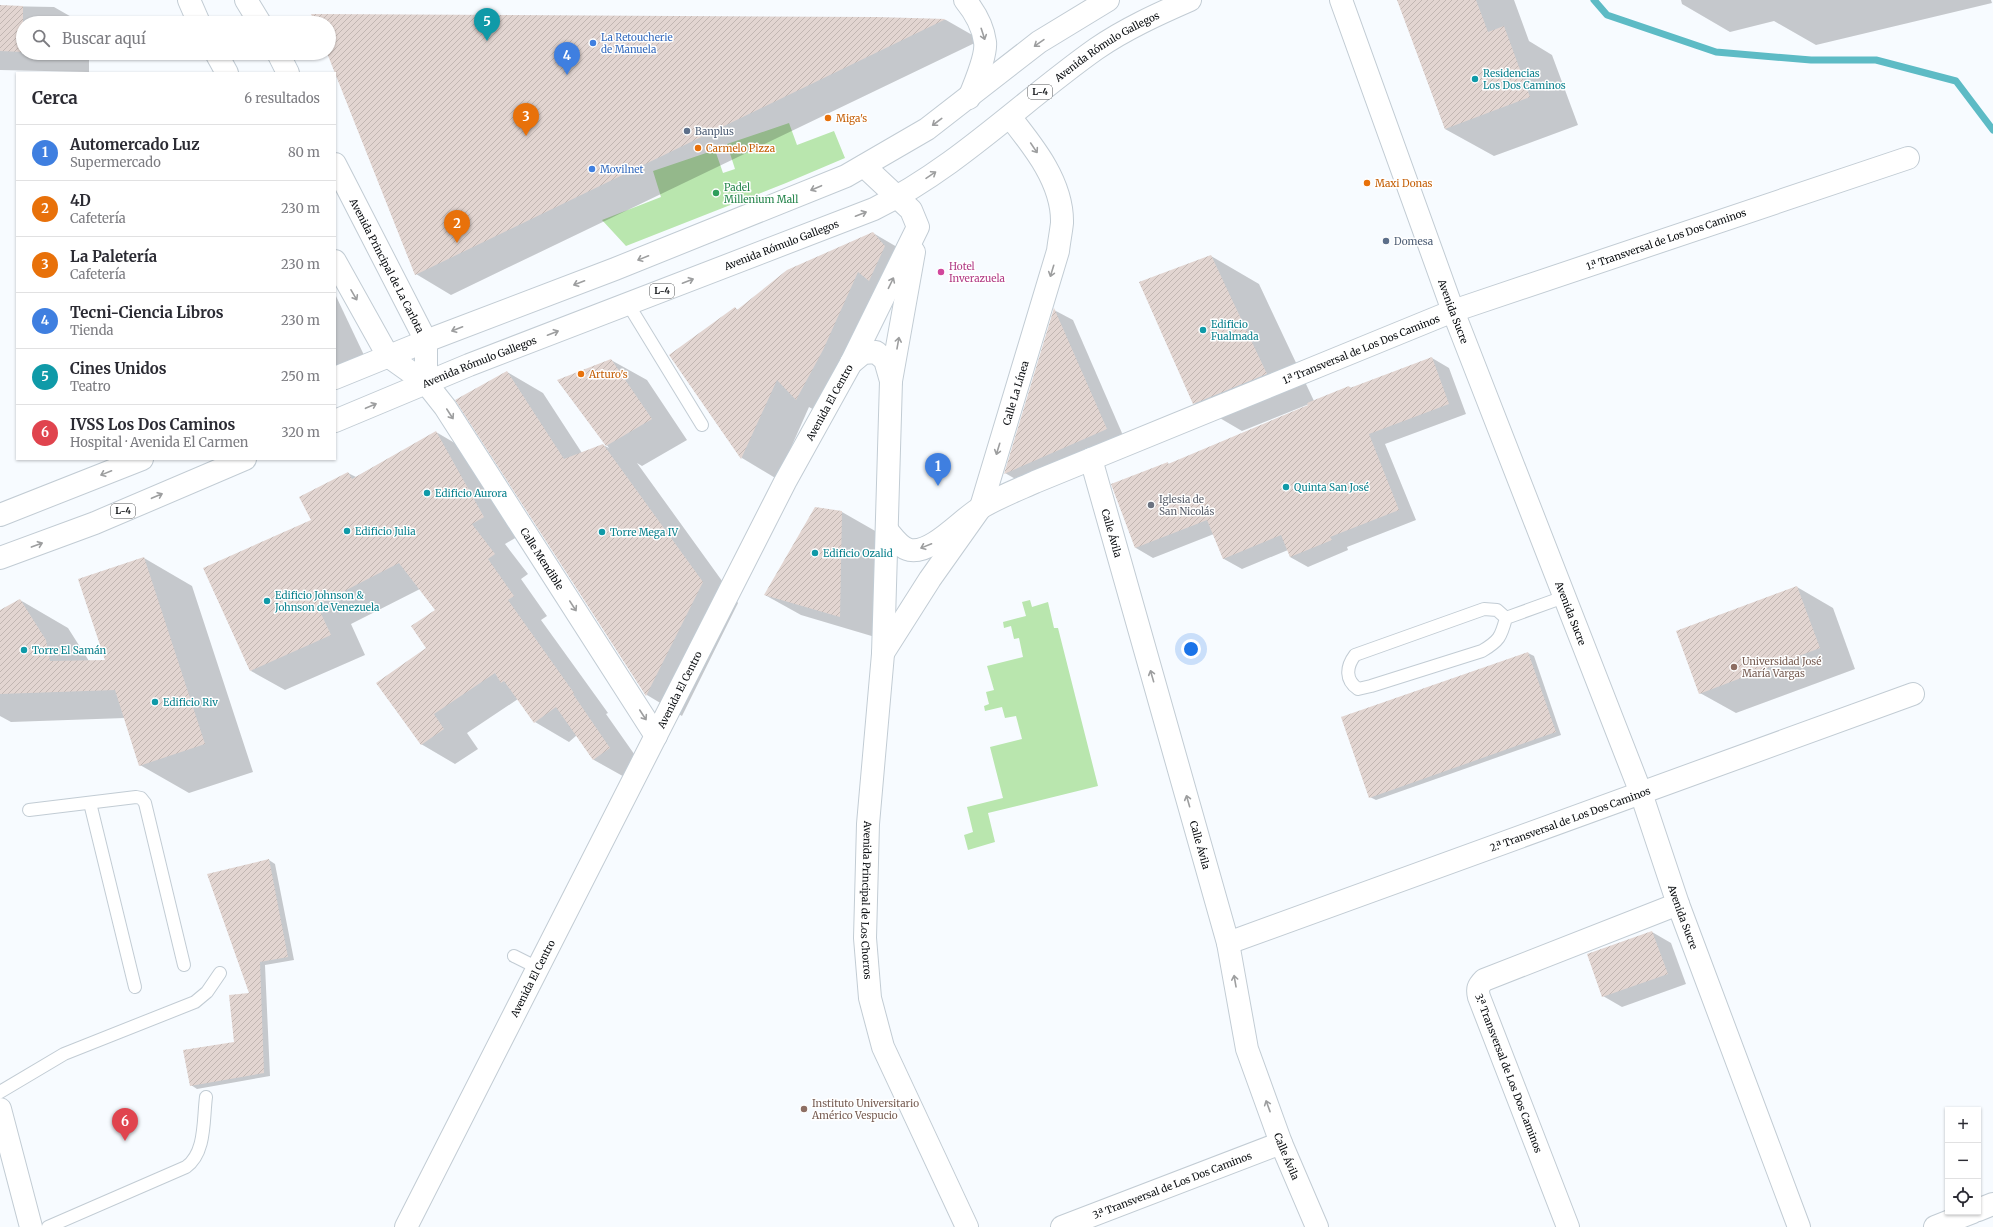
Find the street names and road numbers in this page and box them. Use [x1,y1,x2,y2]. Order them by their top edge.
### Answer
street label: Avenida Rómulo Gallegos [1051,9,1162,85]
road number: L-4 [1028,85,1052,99]
street label: Avenida Principal de La Carlota [346,195,427,336]
street label: 1.ª Transversal de Los Dos Caminos [1584,206,1748,273]
street label: Avenida Rómulo Gallegos [721,217,841,273]
street label: Avenida Sucre [1435,277,1471,345]
road number: L-4 [650,284,674,298]
street label: 1.ª Transversal de Los Dos Caminos [1281,312,1442,387]
street label: Avenida Rómulo Gallegos [420,334,538,391]
street label: Calle La Línea [1000,359,1032,427]
street label: Avenida El Centro [803,362,856,444]
road number: L-4 [111,504,135,518]
street label: Calle Ávila [1098,508,1125,560]
street label: Calle Mendible [517,525,566,592]
street label: Avenida Sucre [1552,579,1589,647]
street label: Avenida El Centro [654,649,705,732]
street label: 2.ª Transversal de Los Dos Caminos [1488,784,1652,855]
street label: Calle Ávila [1187,819,1213,871]
street label: Avenida Principal de Los Chorros [858,820,874,980]
street label: Avenida Sucre [1665,882,1700,951]
street label: Avenida El Centro [507,938,558,1020]
street label: 3.ª Transversal de Los Dos Caminos [1472,992,1545,1155]
street label: Calle Ávila [1271,1131,1302,1182]
street label: 3.ª Transversal de Los Dos Caminos [1091,1149,1254,1222]

